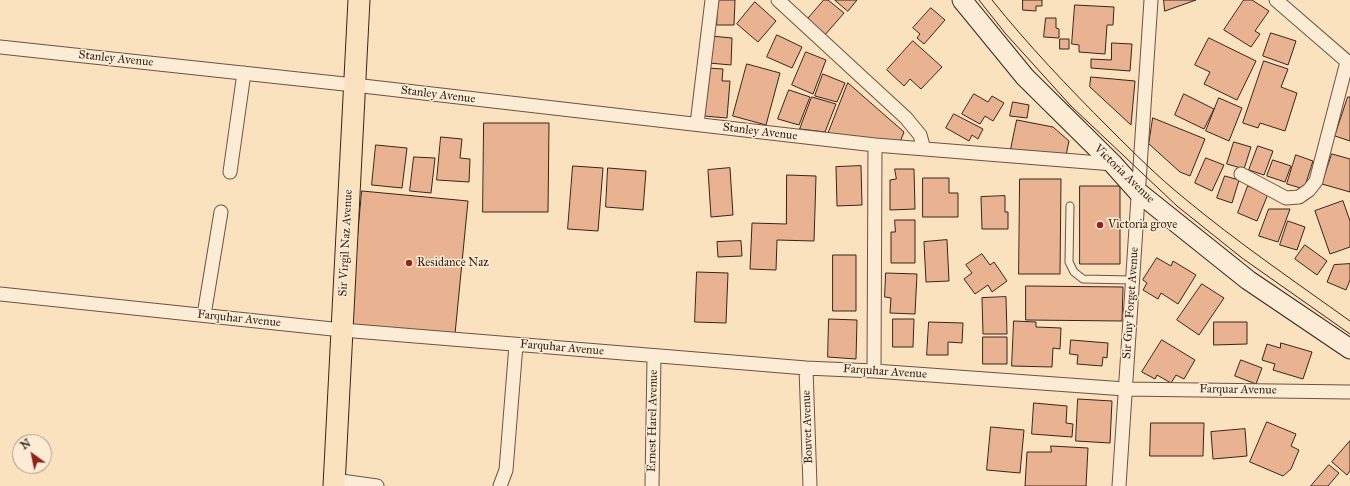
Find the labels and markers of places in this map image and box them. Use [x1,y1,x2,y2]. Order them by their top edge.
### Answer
place label: Victoria grove [1108,218,1177,232]
marker: Victoria grove [1095,220,1105,230]
place label: Residance Naz [417,256,489,270]
marker: Residance Naz [404,258,414,268]

